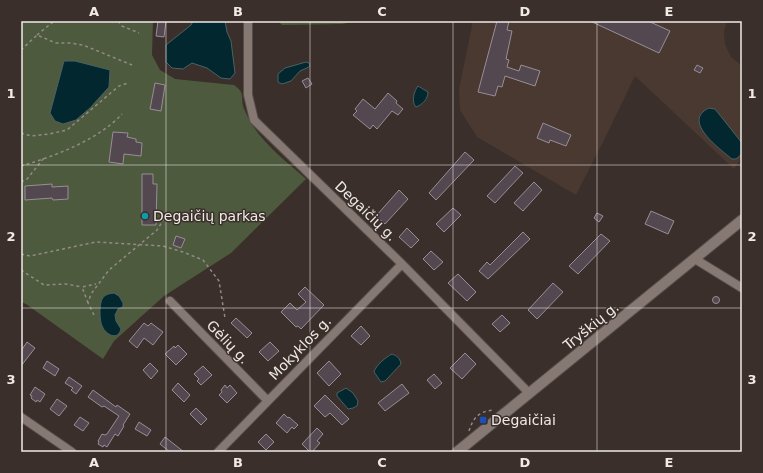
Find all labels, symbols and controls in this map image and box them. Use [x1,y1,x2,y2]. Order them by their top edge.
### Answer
text: A [89,4,99,19]
text: B [233,4,243,19]
text: C [377,4,387,19]
text: D [520,4,531,19]
text: E [665,4,673,19]
text: 1 [6,86,16,101]
text: 1 [747,86,757,101]
street label: Degaičių g. [332,178,400,244]
place label: Degaičių parkas [153,208,266,224]
marker: Degaičių parkas [140,211,150,221]
text: 2 [6,229,16,244]
text: 2 [747,229,757,244]
street label: Tryškių g. [559,299,622,354]
street label: Mokyklos g. [266,313,334,383]
street label: Gėlių g. [204,317,252,367]
text: 3 [6,372,16,387]
text: 3 [747,372,757,387]
place label: Degaičiai [491,412,556,428]
marker: Degaičiai [478,415,488,425]
text: A [89,455,99,470]
text: B [233,455,243,470]
text: C [377,455,387,470]
text: D [520,455,531,470]
text: E [665,455,673,470]

